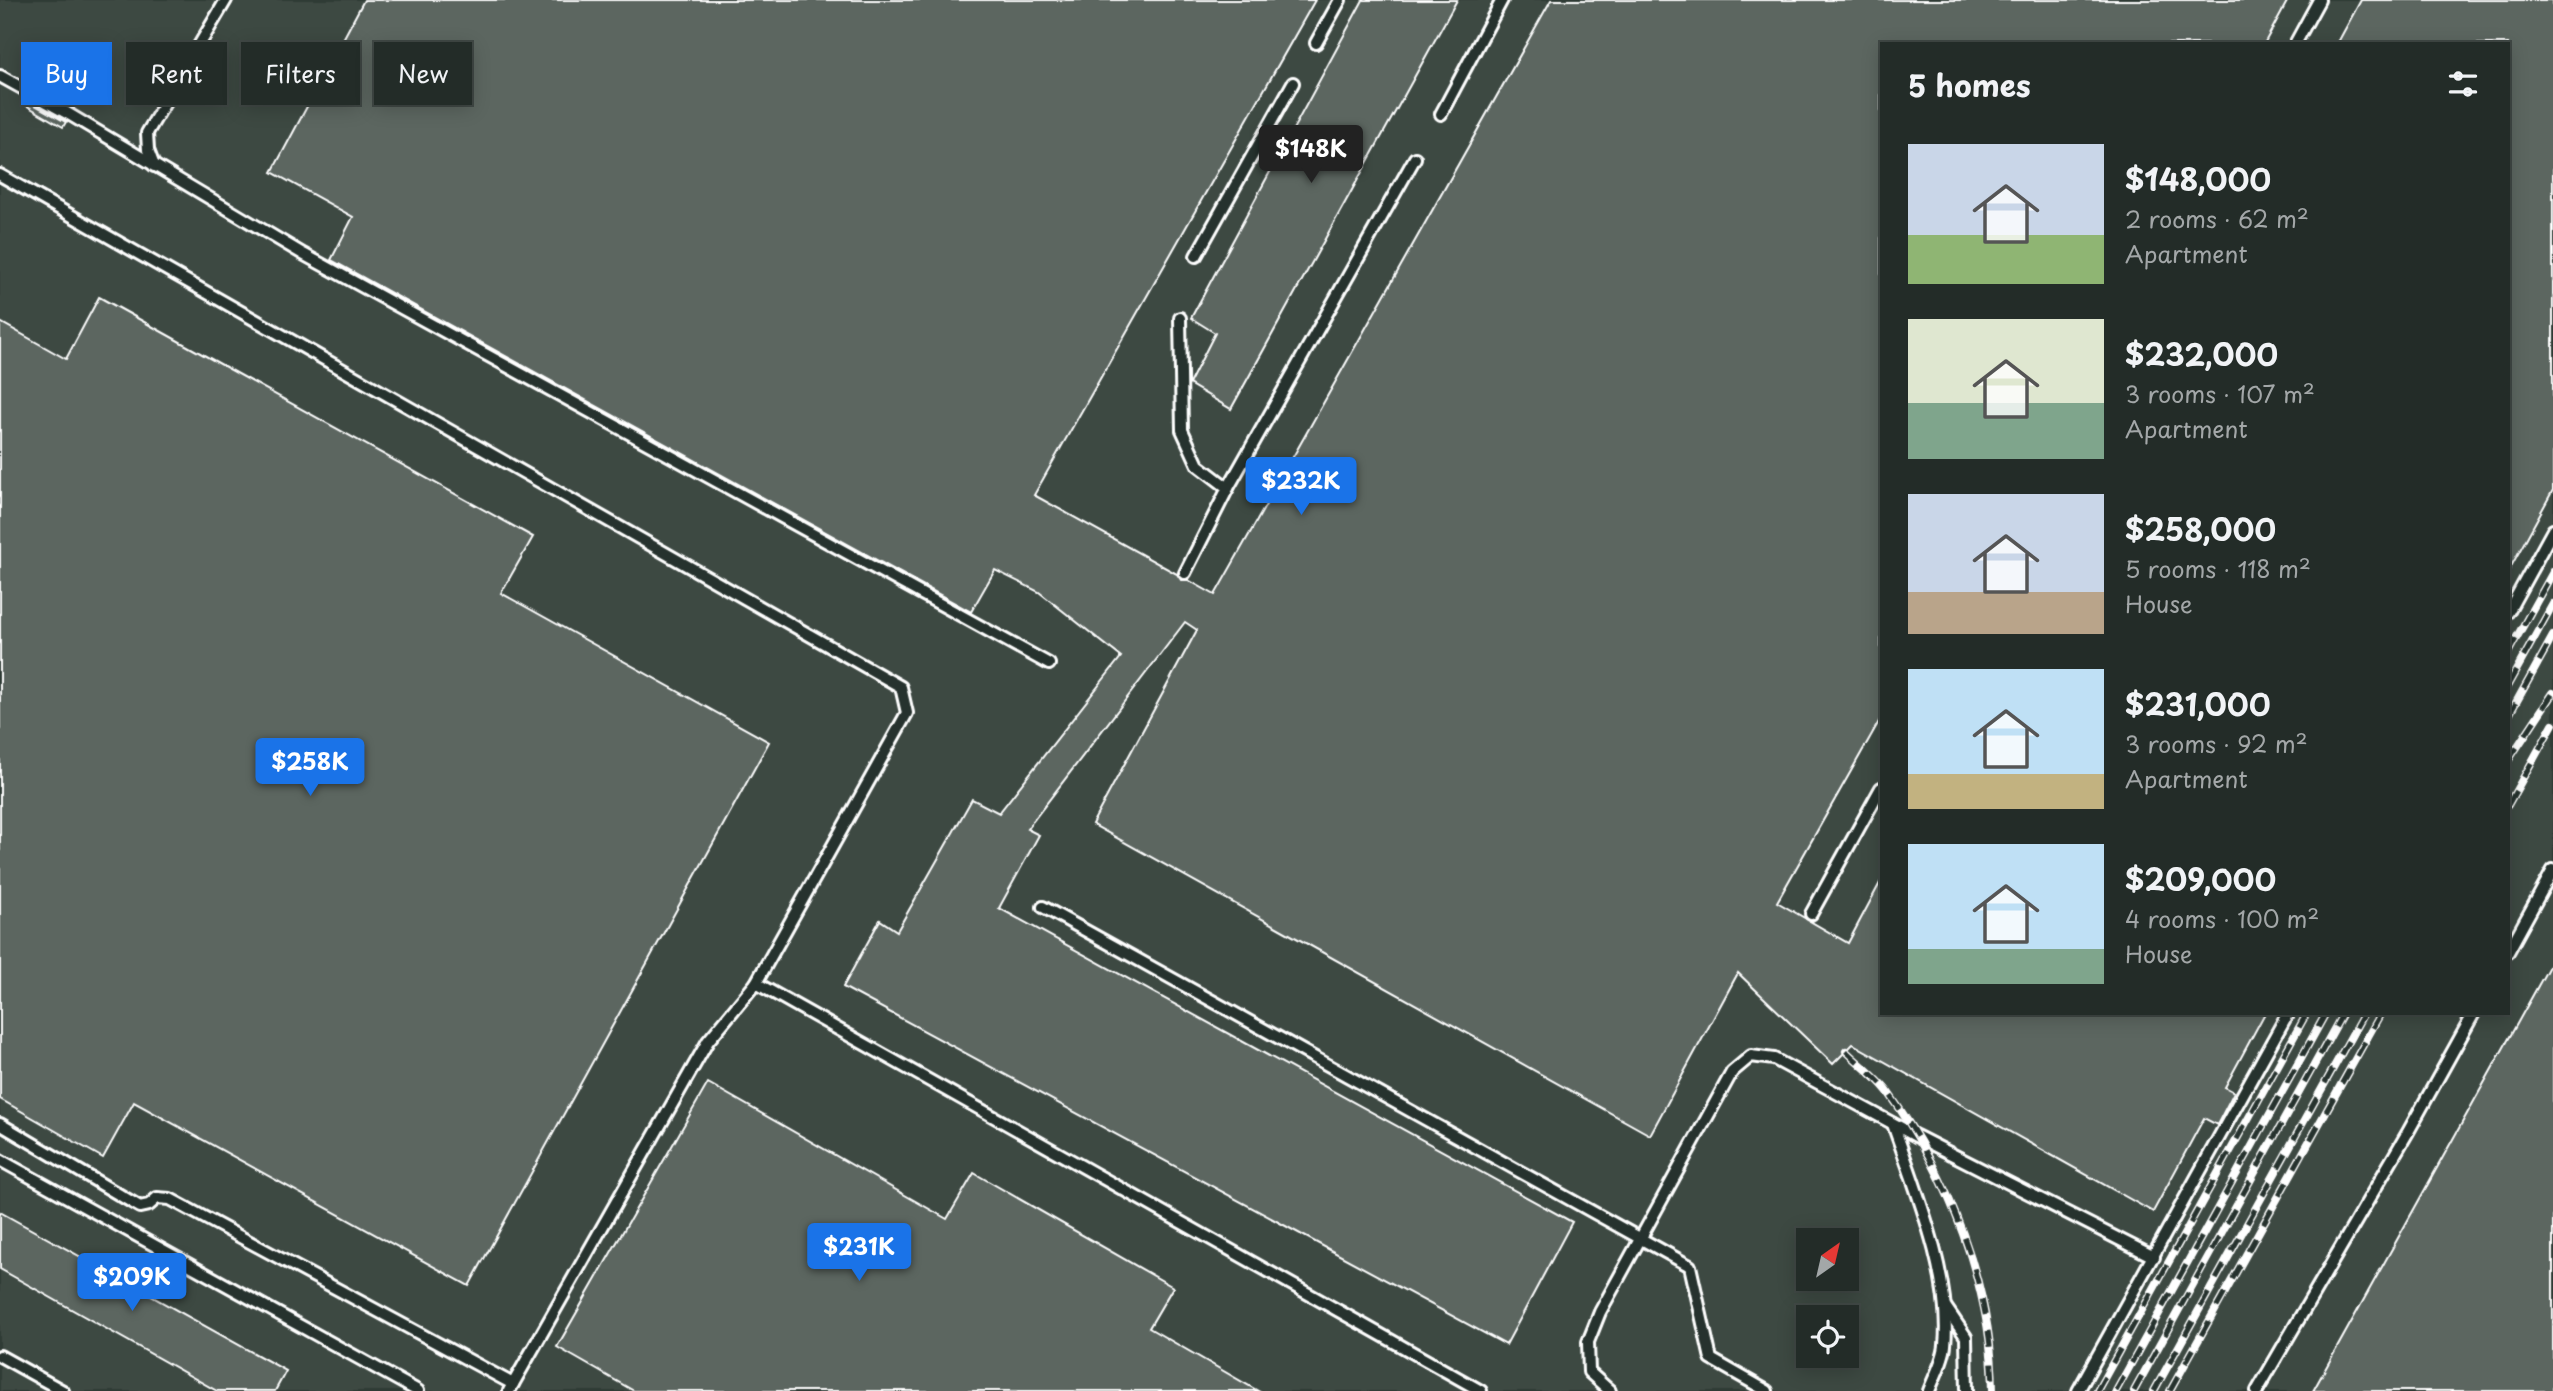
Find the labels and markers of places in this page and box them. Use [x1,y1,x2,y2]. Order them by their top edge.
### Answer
pin: $148K [1262,125,1360,185]
pin: $232K [1252,458,1350,517]
pin: $258K [261,738,359,798]
pin: $231K [810,1224,908,1283]
pin: $209K [83,1254,181,1313]

